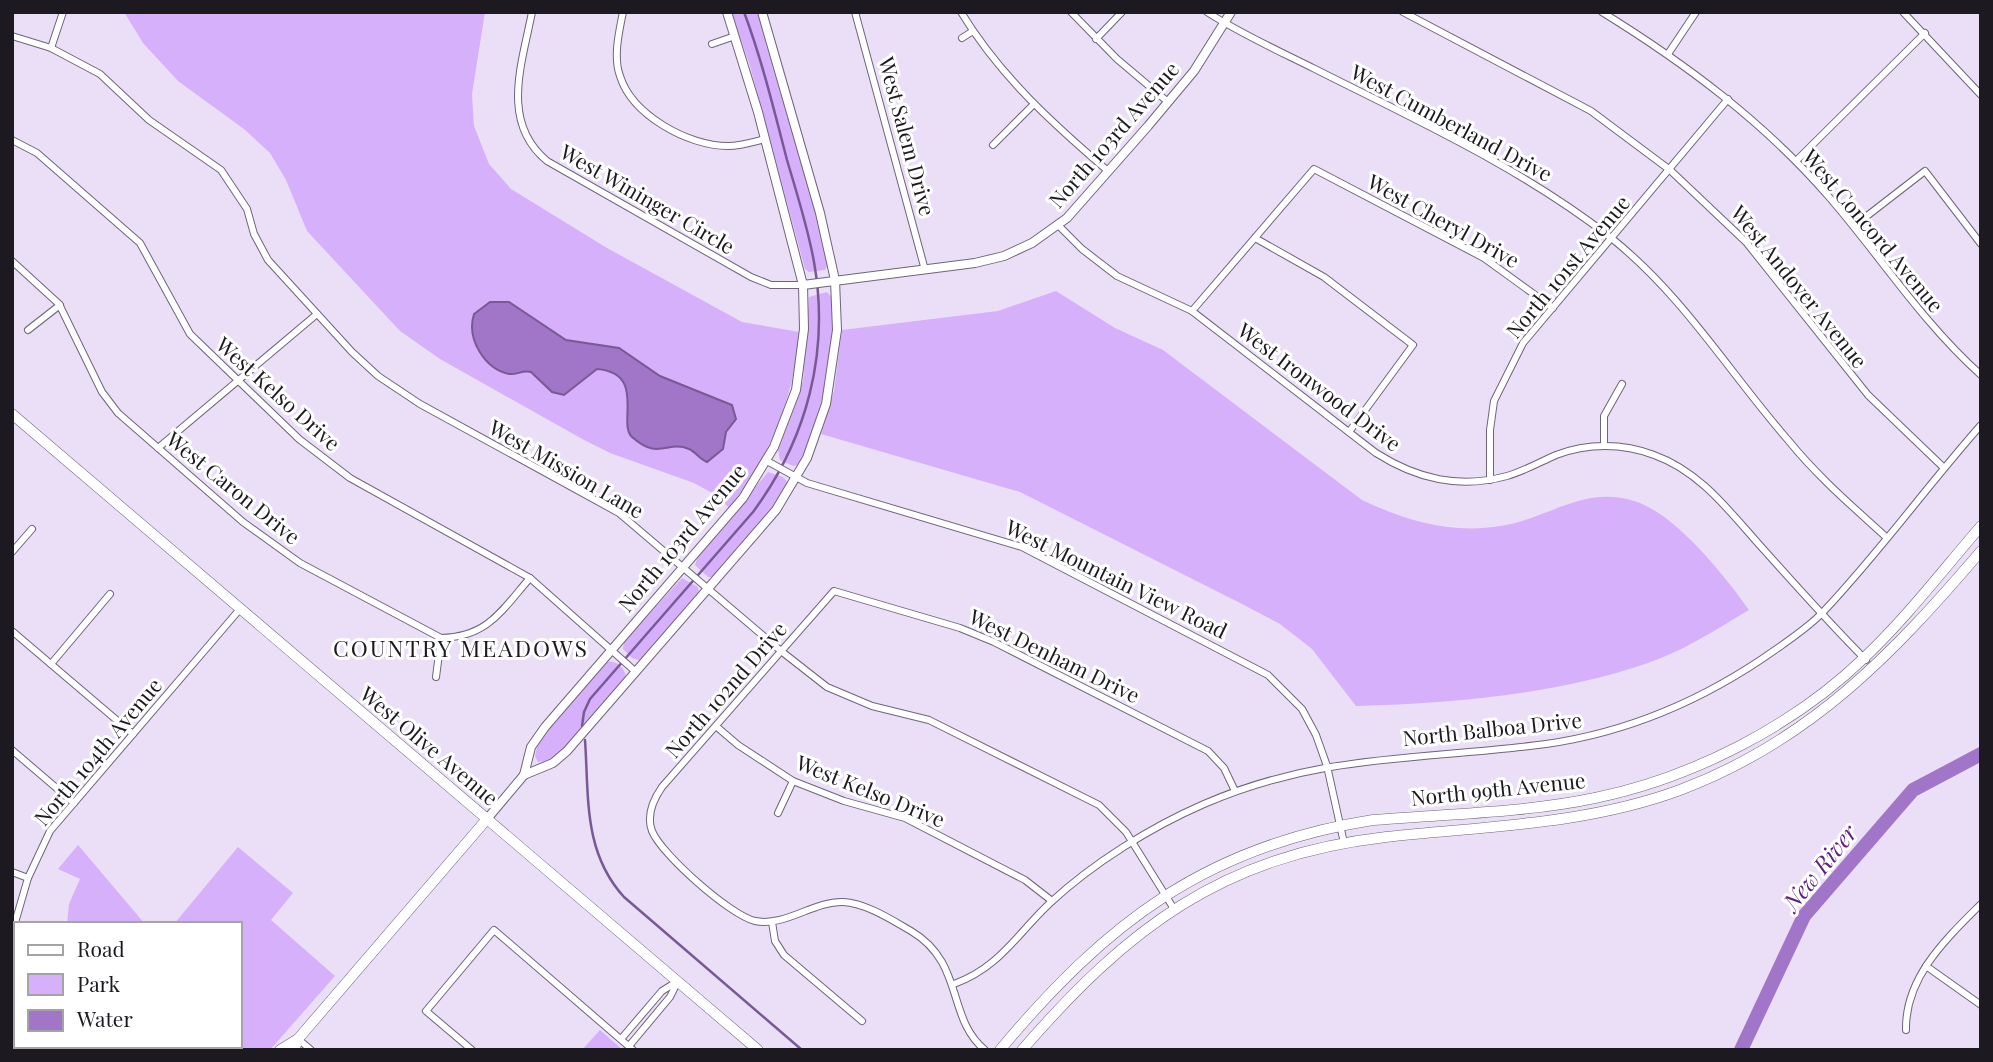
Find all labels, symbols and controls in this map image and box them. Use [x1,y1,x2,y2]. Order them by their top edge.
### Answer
street label: West Salem Drive [873,53,943,219]
street label: North 103rd Avenue [1042,55,1184,213]
street label: West Cumberland Drive [1345,57,1558,187]
street label: West Wininger Circle [555,136,740,259]
street label: West Concord Avenue [1797,142,1951,318]
street label: West Cheryl Drive [1362,166,1525,273]
street label: North 101st Avenue [1499,189,1635,343]
street label: West Andover Avenue [1725,198,1874,373]
street label: West Ironwood Drive [1232,315,1407,457]
street label: West Kelso Drive [210,329,347,456]
street label: West Mission Lane [484,412,650,524]
street label: West Caron Drive [161,424,307,550]
street label: North 103rd Avenue [611,457,751,617]
street label: West Mountain View Road [1001,512,1232,644]
street label: West Denham Drive [964,601,1145,708]
street label: North 102nd Drive [658,615,792,763]
district label: COUNTRY MEADOWS [333,632,589,663]
street label: North 104th Avenue [27,671,167,831]
street label: West Olive Avenue [354,678,505,811]
street label: North Balboa Drive [1401,705,1583,751]
street label: West Kelso Drive [792,747,949,833]
street label: North 99th Avenue [1409,765,1587,811]
water label: New River [1774,817,1864,918]
legend [14,922,242,1048]
text: Road [77,934,125,962]
text: Park [77,969,121,997]
text: Water [76,1004,133,1032]

